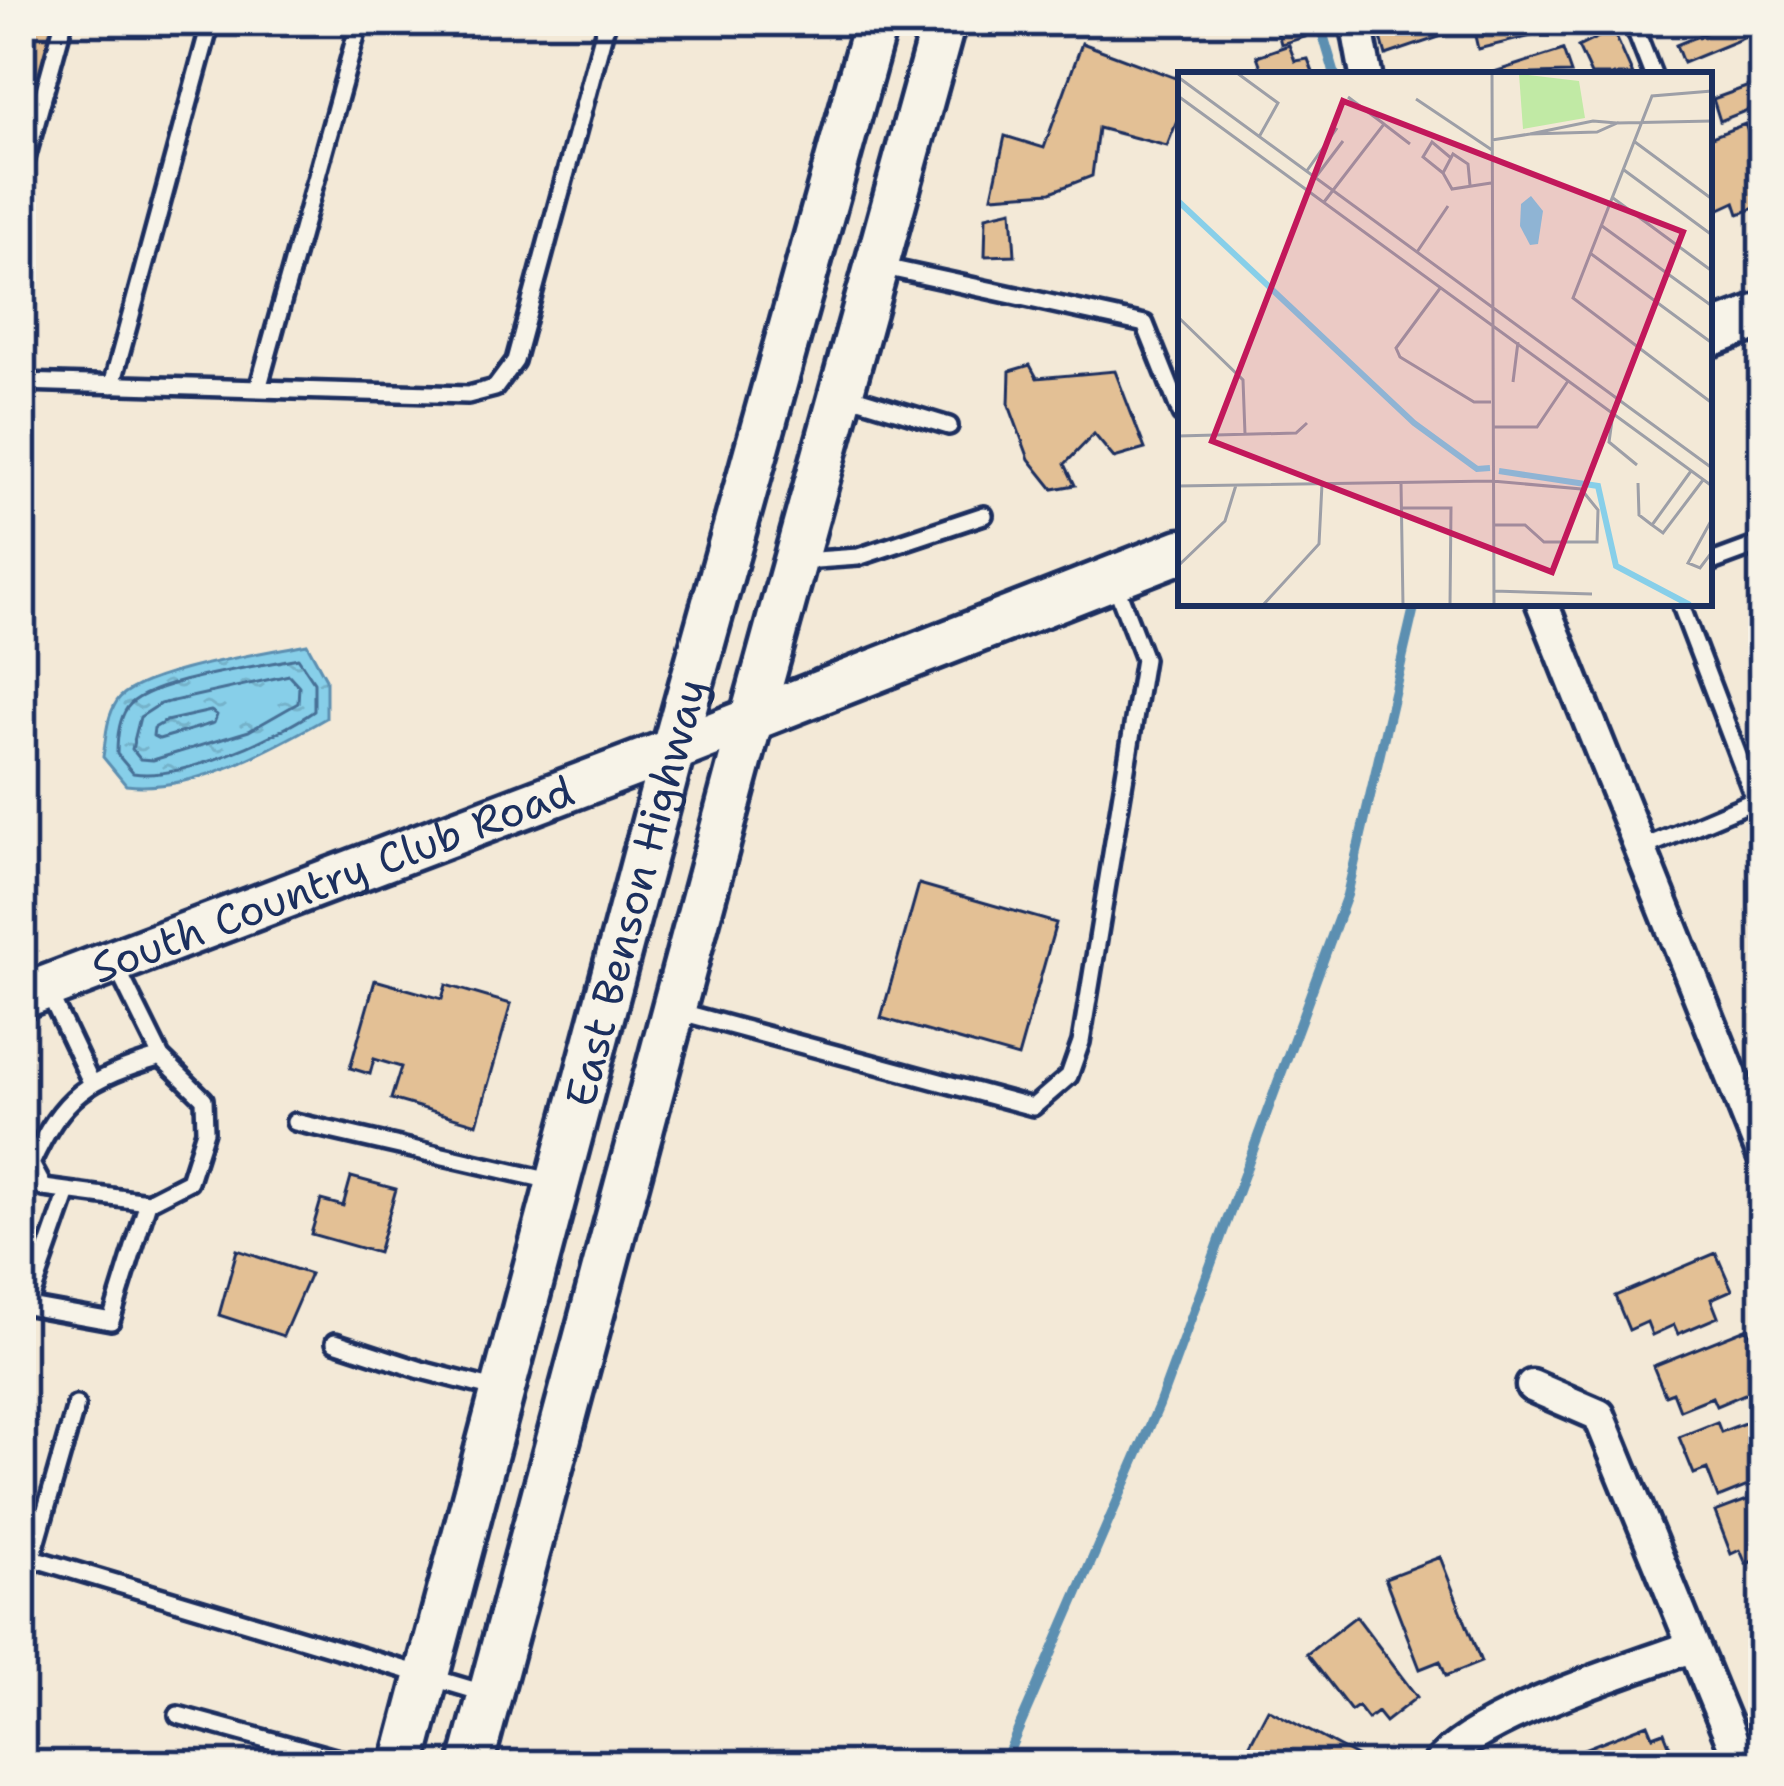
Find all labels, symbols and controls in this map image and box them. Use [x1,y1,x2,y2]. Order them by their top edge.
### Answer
inset map [1178,72,1712,606]
street label: East Benson Highway [551,672,720,1113]
street label: South Country Club Road [83,762,581,996]

